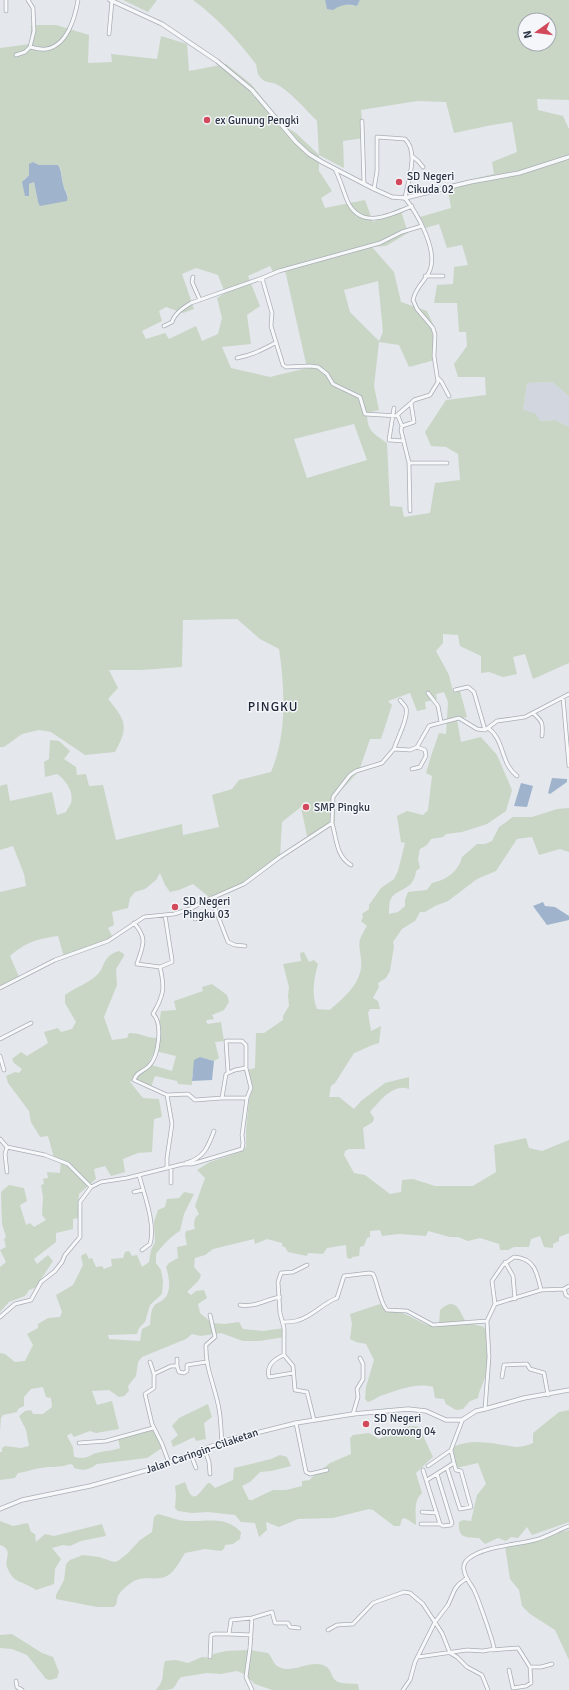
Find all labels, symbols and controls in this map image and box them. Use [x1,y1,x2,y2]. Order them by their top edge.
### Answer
north arrow [517,12,557,52]
text: N [521,29,535,40]
place label: ex Gunung Pengki [215,114,299,127]
marker: ex Gunung Pengki [202,115,212,125]
place label: SD Negeri Cikuda 02 [407,170,454,196]
marker: SD Negeri Cikuda 02 [394,177,404,187]
district label: PINGKU [248,699,298,715]
place label: SMP Pingku [314,801,370,814]
marker: SMP Pingku [301,802,311,812]
place label: SD Negeri Pingku 03 [183,895,230,921]
marker: SD Negeri Pingku 03 [170,902,180,912]
place label: SD Negeri Gorowong 04 [374,1412,436,1438]
marker: SD Negeri Gorowong 04 [361,1419,371,1429]
street label: Jalan Caringin–Cilaketan [144,1426,260,1476]

